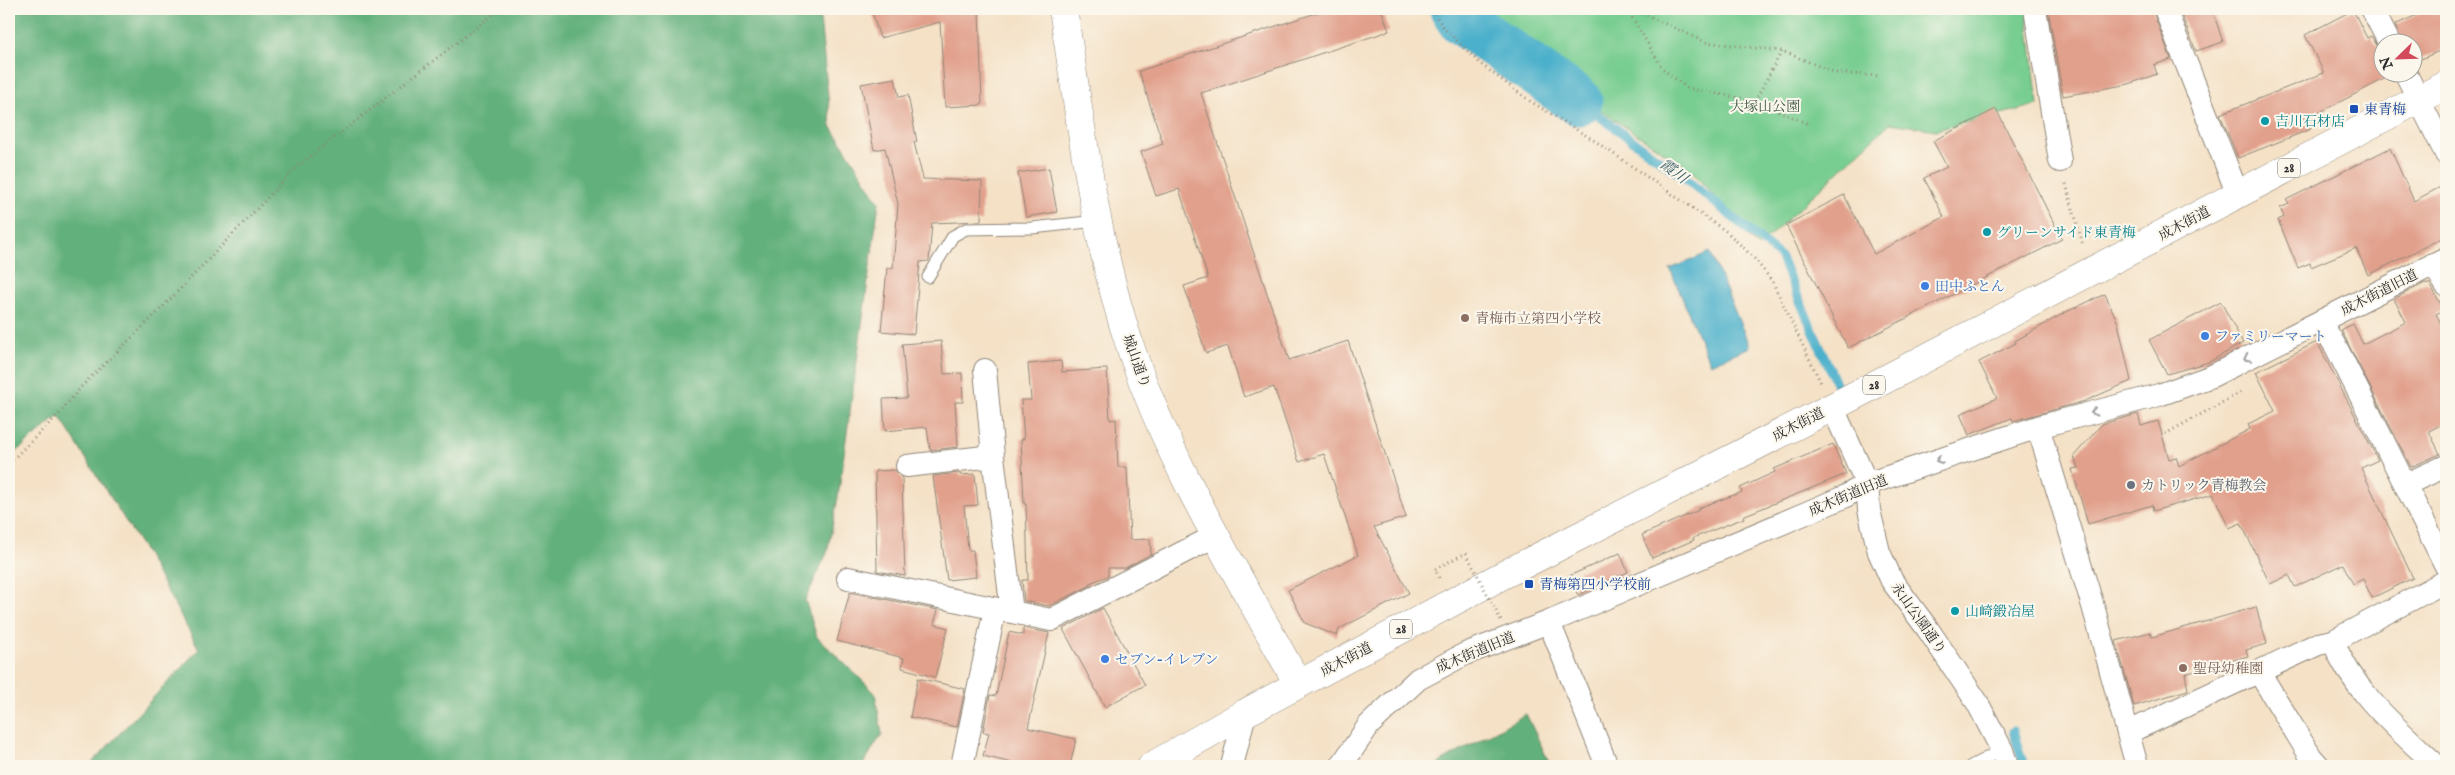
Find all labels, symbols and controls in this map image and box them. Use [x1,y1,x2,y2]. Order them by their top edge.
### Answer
north arrow [2372,32,2422,82]
text: N [2376,54,2398,73]
park label: 大塚山公園 [1730,98,1800,116]
place label: 東青梅 [2364,101,2406,119]
marker: 東青梅 [2348,103,2360,115]
place label: 吉川石材店 [2275,113,2345,131]
marker: 吉川石材店 [2259,115,2271,127]
water label: 霞川 [1656,155,1693,189]
road number: 28 [2278,158,2300,178]
street label: 成木街道 [2156,203,2213,245]
place label: グリーンサイド東青梅 [1997,224,2136,242]
marker: グリーンサイド東青梅 [1981,226,1993,238]
street label: 成木街道旧道 [2338,266,2421,320]
place label: 田中ふとん [1935,278,2005,296]
marker: 田中ふとん [1919,280,1931,292]
place label: 青梅市立第四小学校 [1475,310,1601,328]
marker: 青梅市立第四小学校 [1459,312,1471,324]
place label: ファミリーマート [2215,328,2327,346]
marker: ファミリーマート [2199,330,2211,342]
street label: 城山通り [1118,332,1154,391]
one-way arrow [2243,352,2252,362]
road number: 28 [1863,376,1885,394]
street label: 成木街道 [1769,404,1827,446]
one-way arrow [2090,407,2098,417]
one-way arrow [1935,455,1943,465]
street label: 成木街道旧道 [1806,471,1891,521]
place label: カトリック青梅教会 [2141,477,2266,495]
marker: カトリック青梅教会 [2125,479,2137,491]
place label: 青梅第四小学校前 [1539,576,1651,594]
marker: 青梅第四小学校前 [1523,578,1535,590]
street label: 永山公園通り [1887,579,1950,658]
place label: 山崎鍛冶屋 [1965,603,2035,621]
marker: 山崎鍛冶屋 [1949,605,1961,617]
road number: 28 [1390,620,1412,638]
street label: 成木街道旧道 [1433,628,1518,678]
street label: 成木街道 [1318,639,1375,681]
place label: セブン-イレブン [1115,651,1218,669]
marker: セブン-イレブン [1099,653,1111,665]
place label: 聖母幼稚園 [2193,660,2263,678]
marker: 聖母幼稚園 [2177,662,2189,674]

